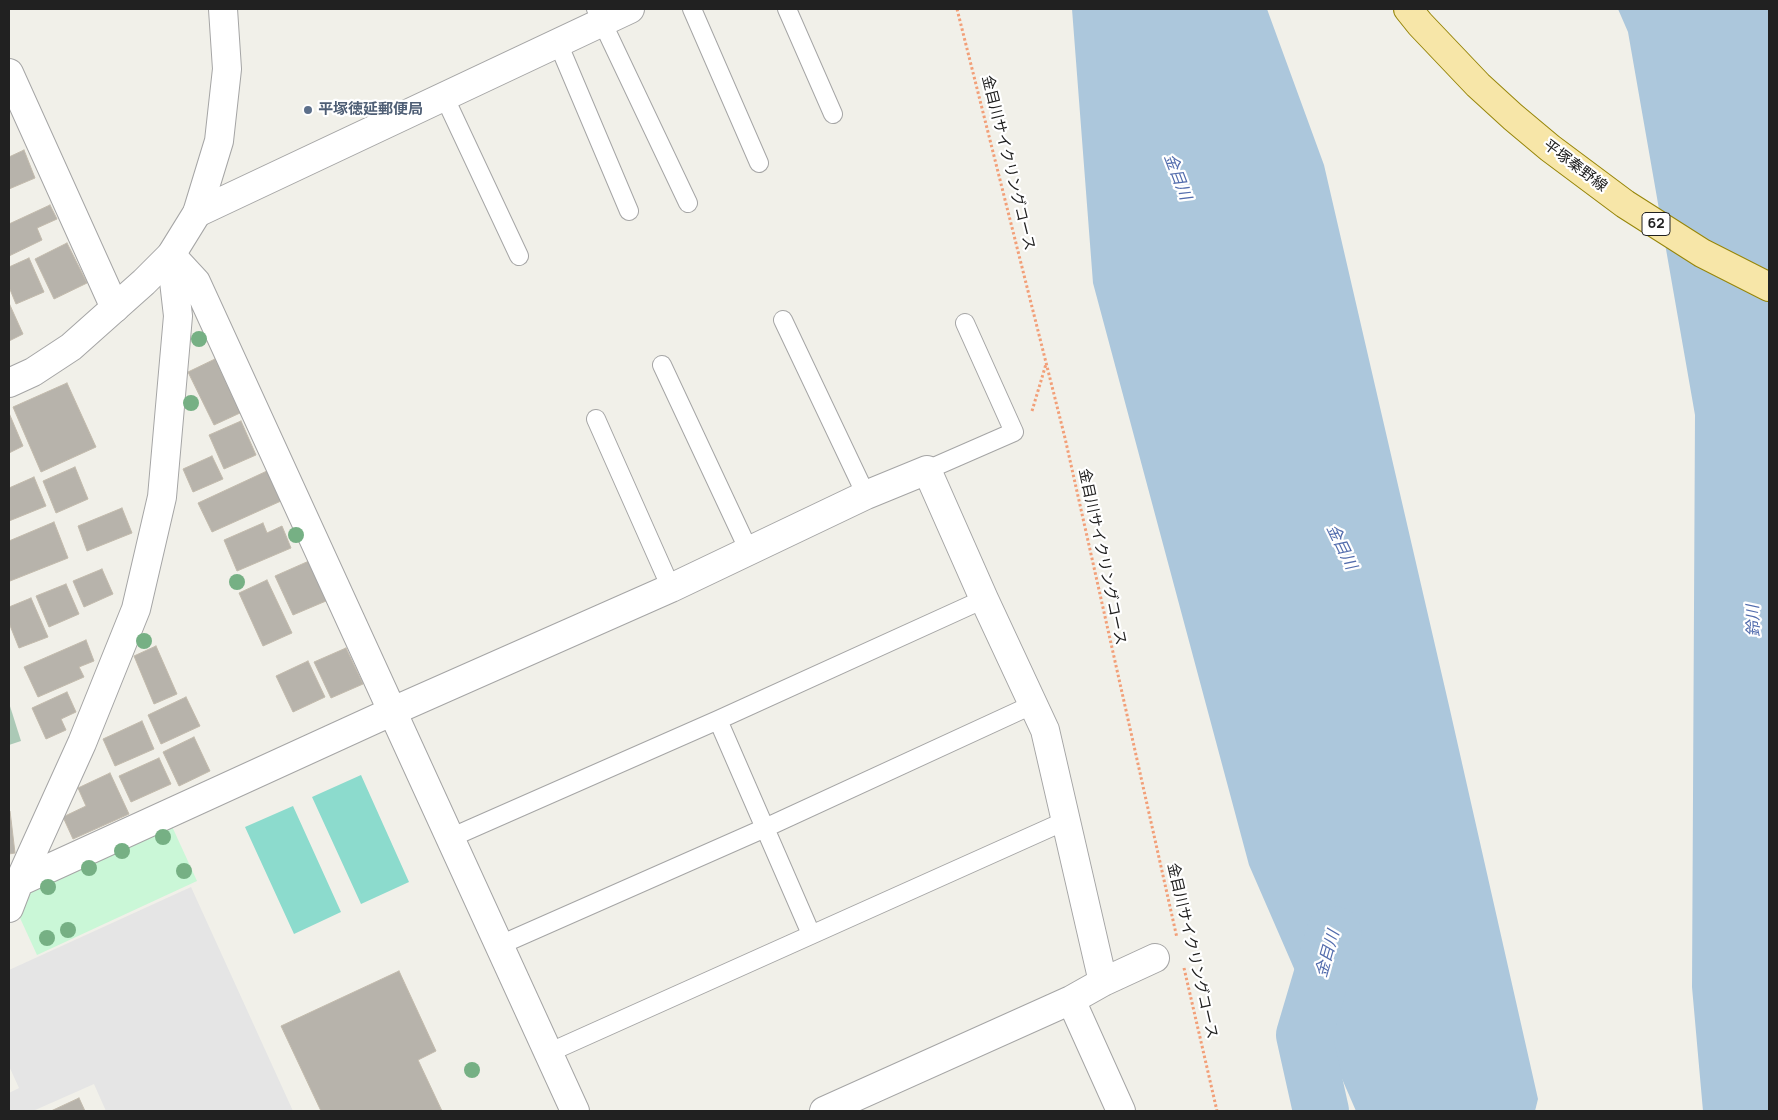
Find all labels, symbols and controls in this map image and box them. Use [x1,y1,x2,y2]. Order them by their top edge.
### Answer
street label: 金目川サイクリングコース [977,73,1039,253]
place label: 平塚徳延郵便局 [318,101,423,119]
marker: 平塚徳延郵便局 [302,104,314,116]
street label: 平塚秦野線 [1540,136,1610,196]
water label: 金目川 [1159,151,1195,203]
road number: 62 [1642,212,1670,235]
street label: 金目川サイクリングコース [1074,467,1130,647]
water label: 金目川 [1322,521,1360,573]
water label: 鈴川 [1744,605,1764,637]
street label: 金目川サイクリングコース [1163,861,1221,1041]
water label: 金目川 [1312,928,1344,980]

